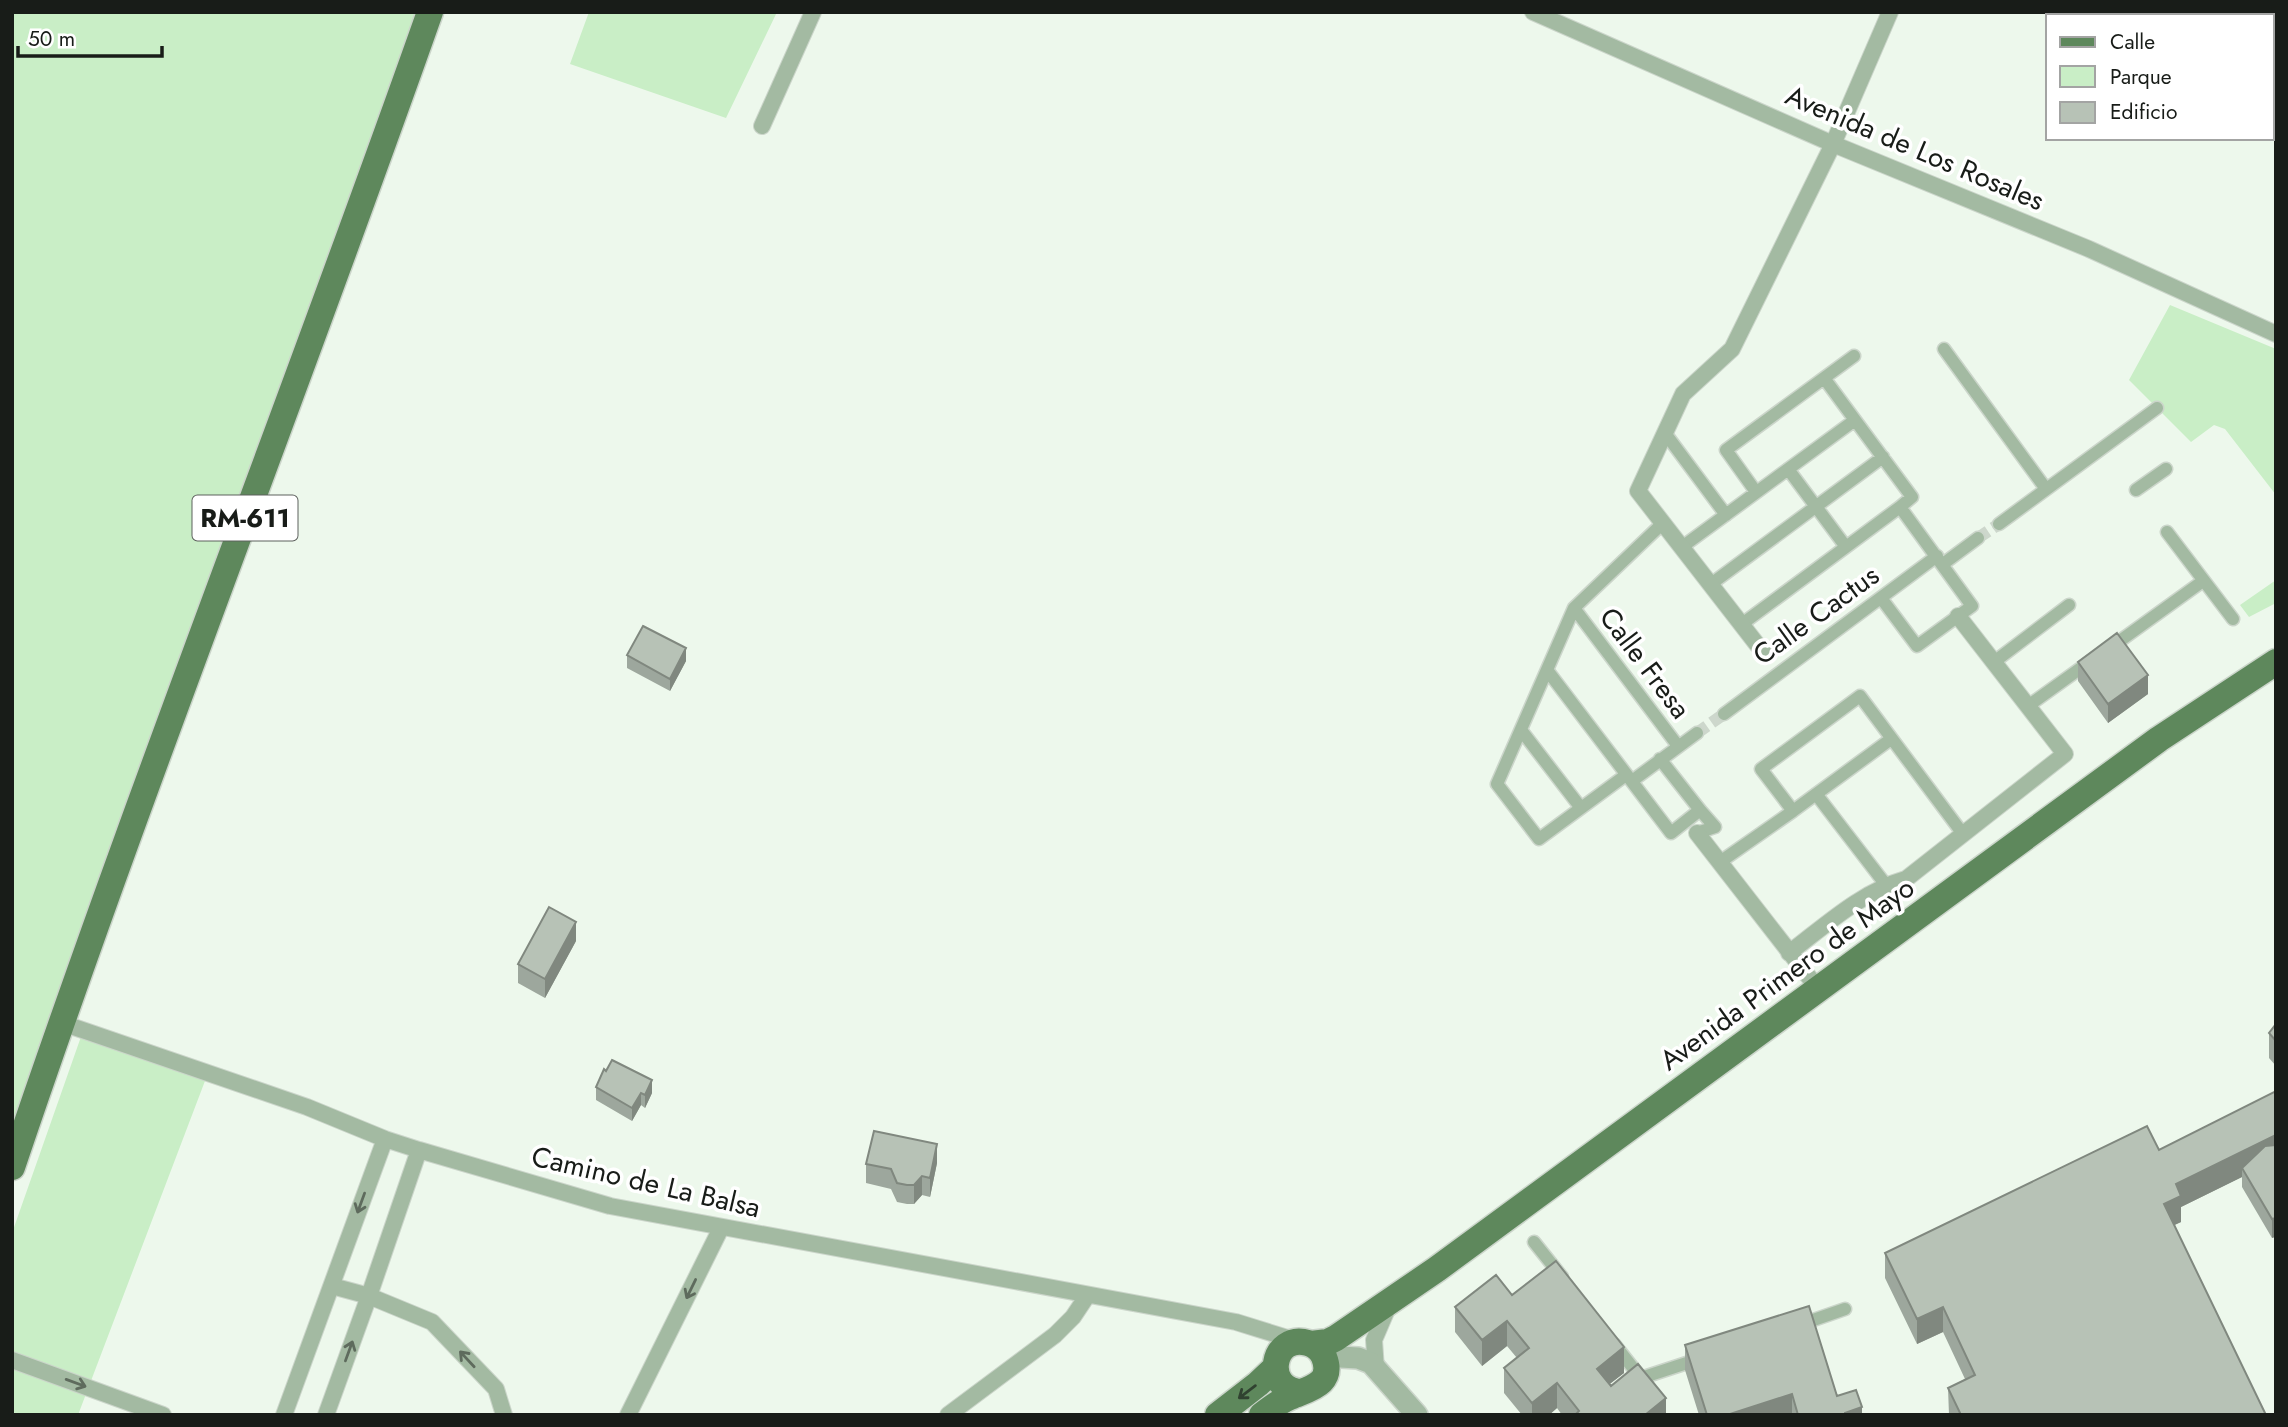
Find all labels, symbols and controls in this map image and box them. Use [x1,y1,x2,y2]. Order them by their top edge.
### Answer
scale bar [18,14,161,58]
legend [2046,14,2274,140]
text: 50 m [28,24,75,54]
text: Calle [2110,27,2155,57]
text: Parque [2110,62,2172,92]
street label: Avenida de Los Rosales [1779,75,2051,221]
text: Edificio [2110,97,2177,127]
road number: RM-611 [192,496,298,540]
street label: Calle Cactus [1744,555,1888,675]
street label: Calle Fresa [1589,599,1701,727]
street label: Avenida Primero de Mayo [1651,867,1923,1081]
street label: Camino de La Balsa [528,1136,764,1228]
one-way arrow [354,1192,367,1214]
one-way arrow [683,1278,697,1299]
one-way arrow [344,1340,357,1362]
one-way arrow [459,1350,475,1368]
one-way arrow [65,1378,87,1390]
one-way arrow [1239,1385,1257,1400]

